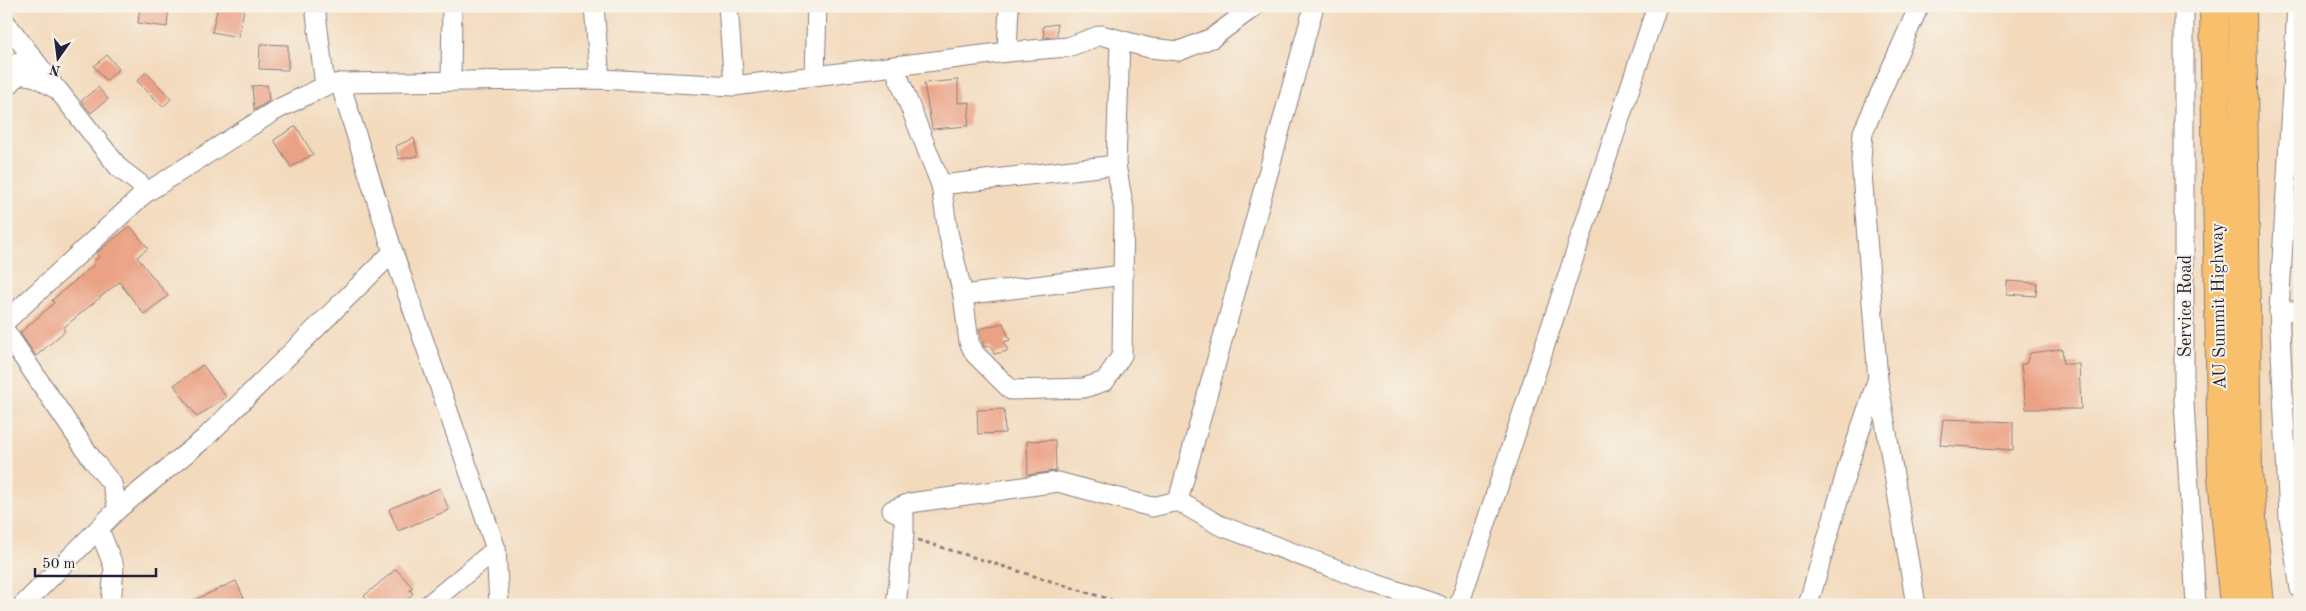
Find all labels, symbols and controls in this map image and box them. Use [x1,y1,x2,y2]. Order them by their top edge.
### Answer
north arrow [32,32,82,82]
text: N [48,61,62,78]
street label: AU Summit Highway [2209,222,2229,390]
street label: Service Road [2177,255,2195,357]
scale bar [35,546,156,578]
text: 50 m [42,557,76,572]

